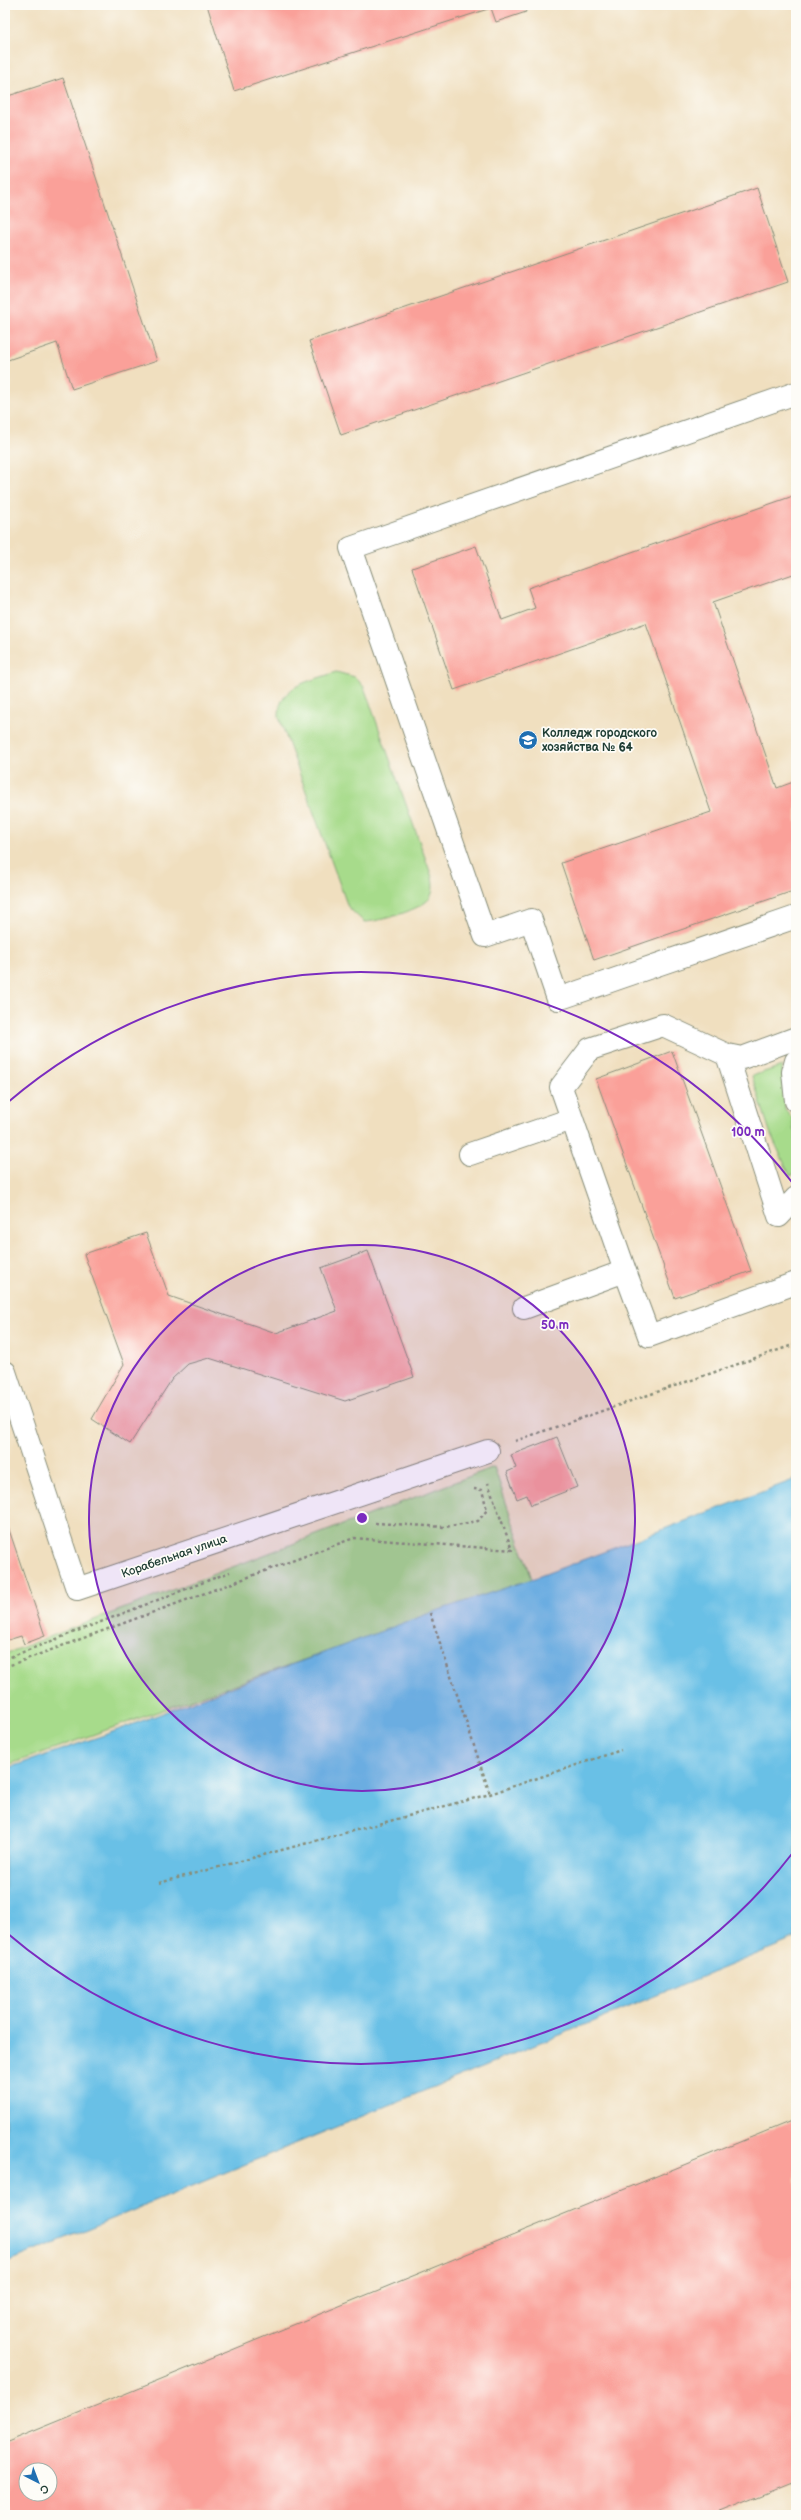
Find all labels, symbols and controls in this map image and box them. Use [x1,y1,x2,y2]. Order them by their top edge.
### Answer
place label: Колледж городского хозяйства № 64 [542,726,657,755]
school or university icon: Колледж городского хозяйства № 64 [517,729,539,751]
text: 100 m [731,1125,765,1140]
text: 50 m [541,1318,569,1333]
centre of rings [355,1511,369,1525]
street label: Корабельная улица [119,1531,229,1582]
north arrow [18,2462,58,2502]
text: С [37,2482,52,2497]

